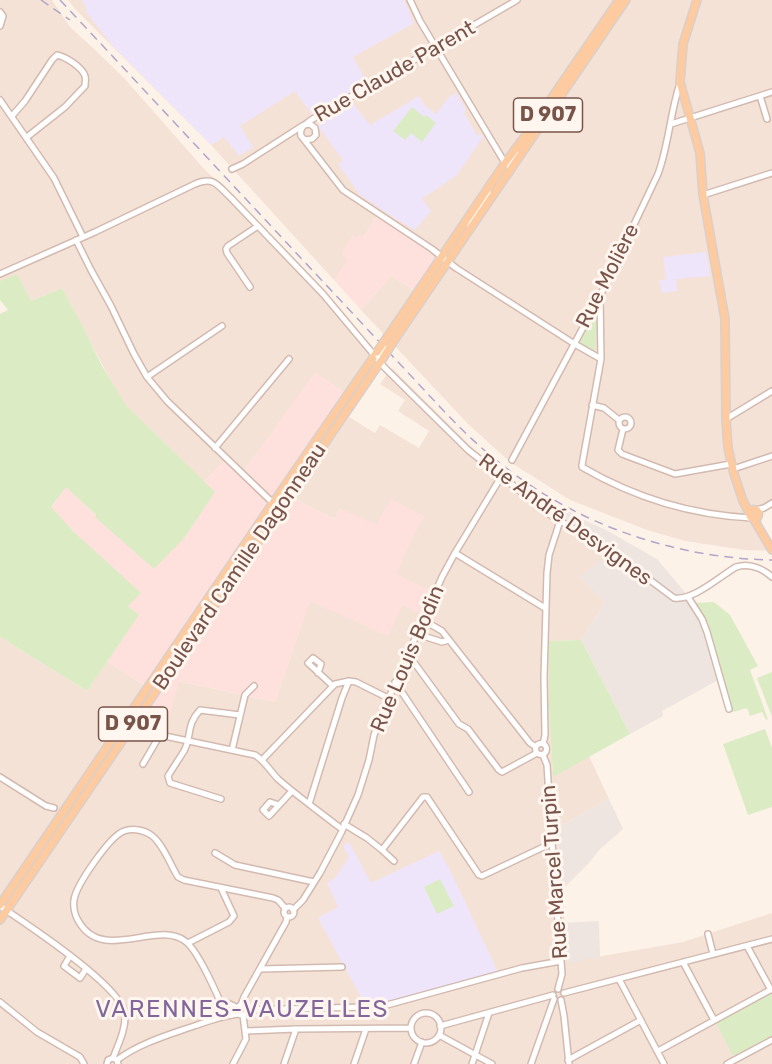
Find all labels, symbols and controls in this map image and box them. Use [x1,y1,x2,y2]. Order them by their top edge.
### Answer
street label: Rue Claude Parent [310,16,480,128]
road number: D 907 [514,98,582,132]
street label: Rue Molière [571,220,645,332]
street label: Boulevard Camille Dagonneau [148,439,332,695]
street label: Rue André Desvignes [473,449,657,591]
street label: Rue Louis Bodin [366,582,450,736]
road number: D 907 [98,707,168,741]
street label: Rue Marcel Turpin [536,784,574,960]
district label: VARENNES-VAUZELLES [95,996,389,1024]

